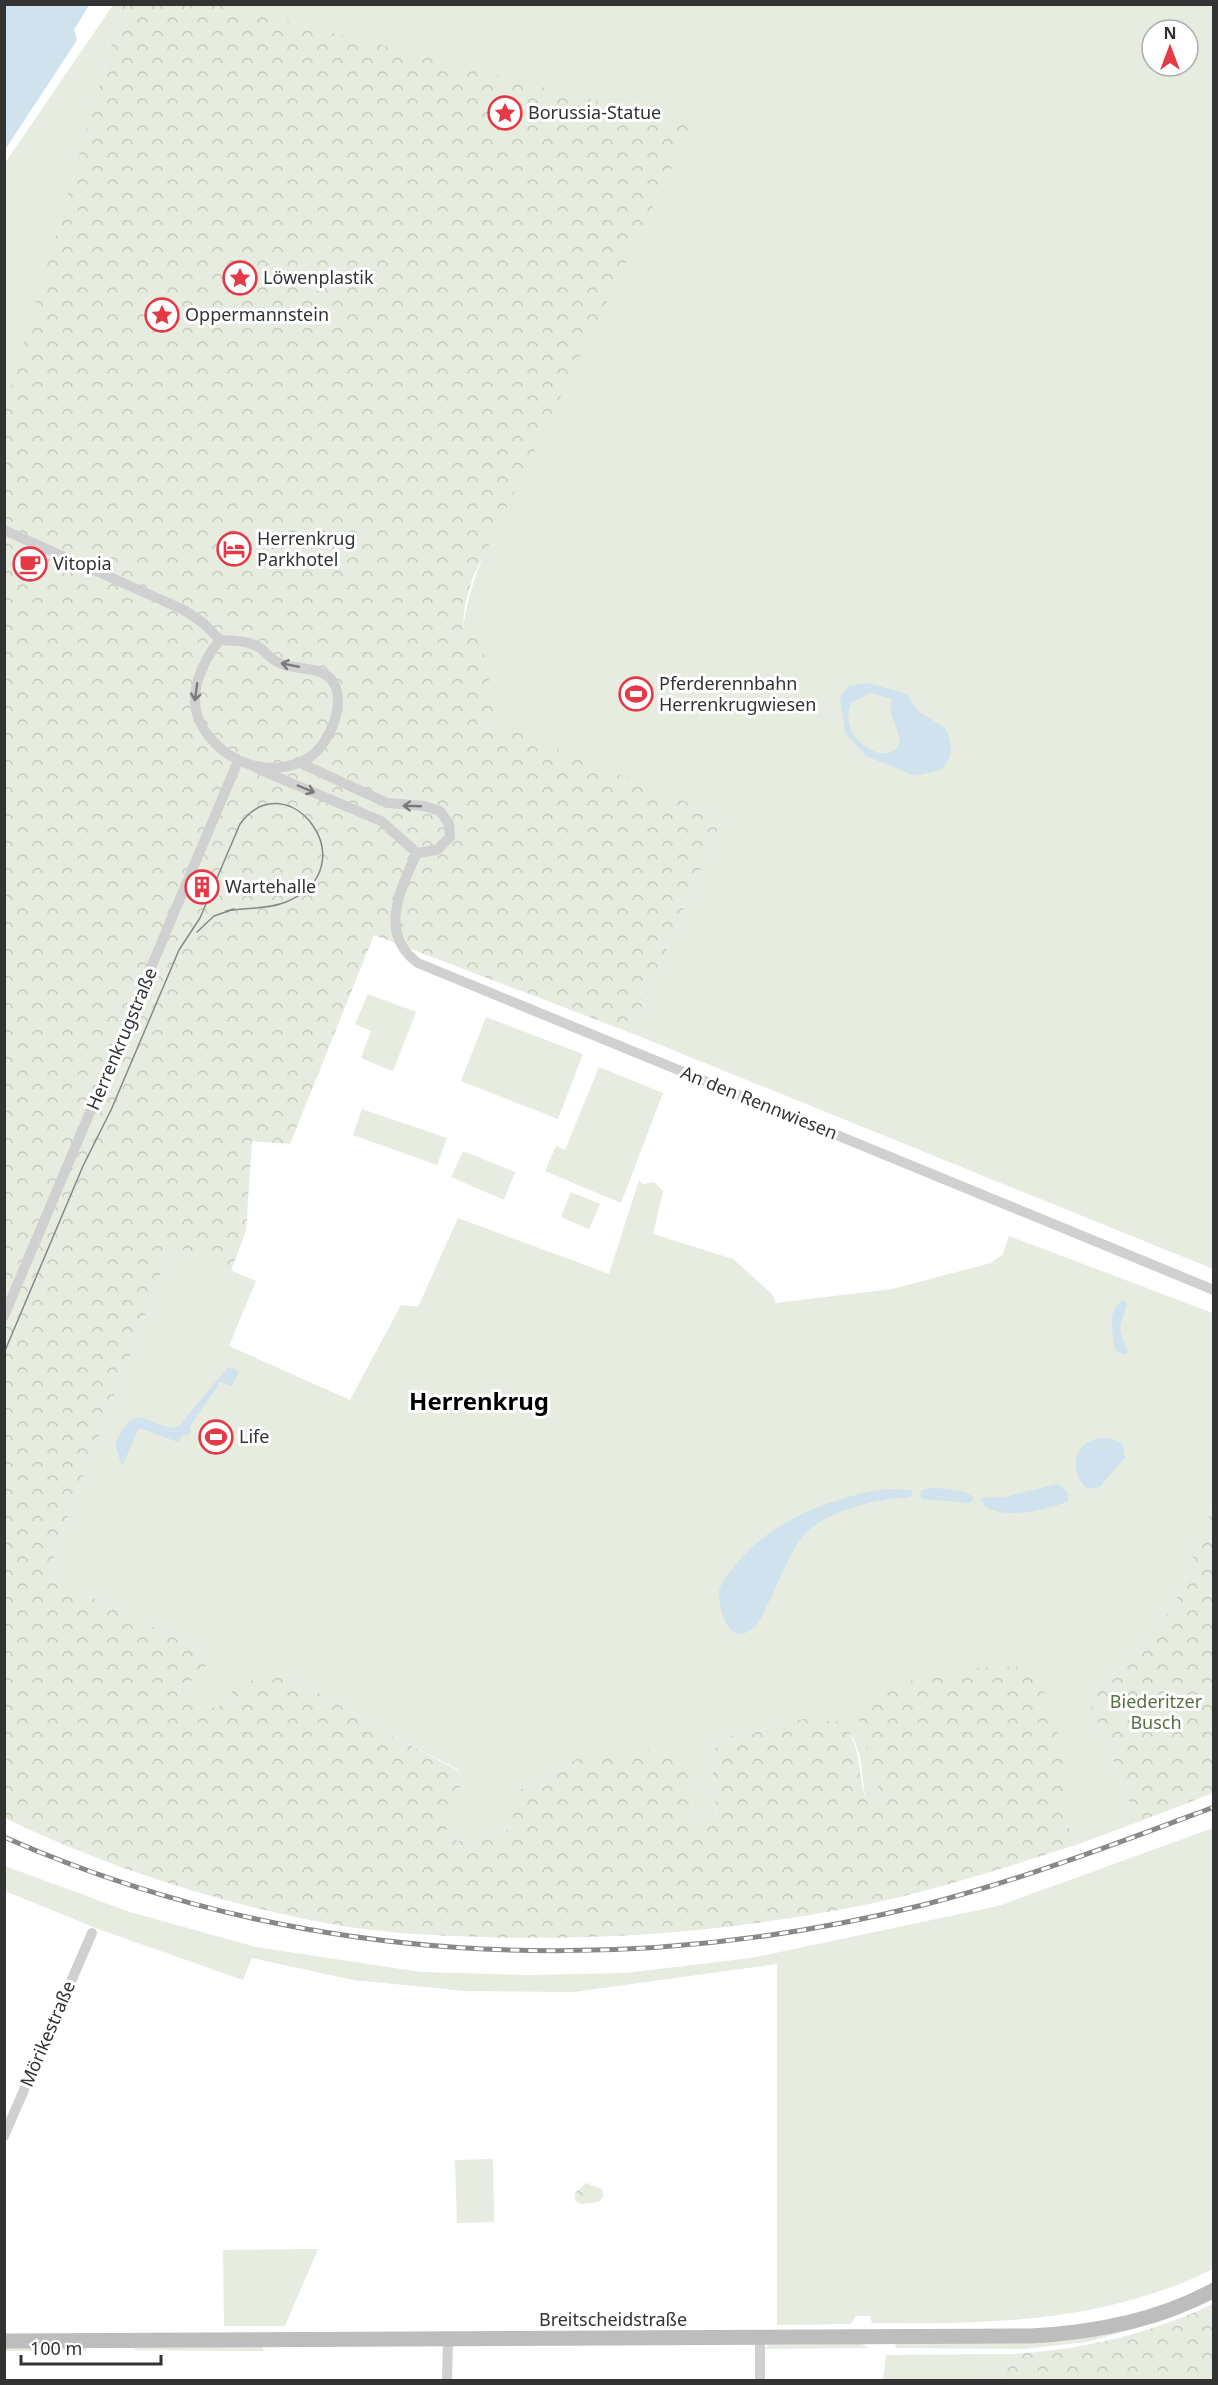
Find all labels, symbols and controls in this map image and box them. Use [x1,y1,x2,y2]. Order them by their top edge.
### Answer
north arrow [1140,18,1200,78]
text: N [1163,22,1177,44]
place icon: Borussia-Statue [487,95,523,131]
place label: Borussia-Statue [528,100,661,124]
place icon: Löwenplastik [222,260,258,296]
place label: Löwenplastik [263,265,374,289]
place icon: Oppermannstein [144,297,180,333]
place label: Oppermannstein [185,302,329,326]
place label: Herrenkrug Parkhotel [257,526,356,571]
hotel icon: Herrenkrug Parkhotel [216,531,252,567]
cafe icon: Vitopia [12,546,48,582]
place label: Vitopia [53,551,112,575]
one-way arrow [281,659,301,670]
place label: Pferderennbahn Herrenkrugwiesen [659,671,816,716]
sports icon: Pferderennbahn Herrenkrugwiesen [618,676,654,712]
one-way arrow [190,682,201,702]
one-way arrow [296,784,314,795]
one-way arrow [402,800,422,811]
building icon: Wartehalle [184,869,220,905]
place label: Wartehalle [225,874,316,898]
street label: Herrenkrugstraße [80,964,162,1113]
street label: An den Rennwiesen [678,1060,841,1144]
district label: Herrenkrug [409,1384,549,1417]
sports icon: Life [198,1419,234,1455]
place label: Life [239,1424,269,1448]
park label: Biederitzer Busch [1110,1689,1203,1734]
street label: Mörikestraße [14,1977,80,2090]
street label: Breitscheidstraße [539,2307,687,2331]
scale bar [21,2328,160,2366]
text: 100 m [30,2336,82,2360]

